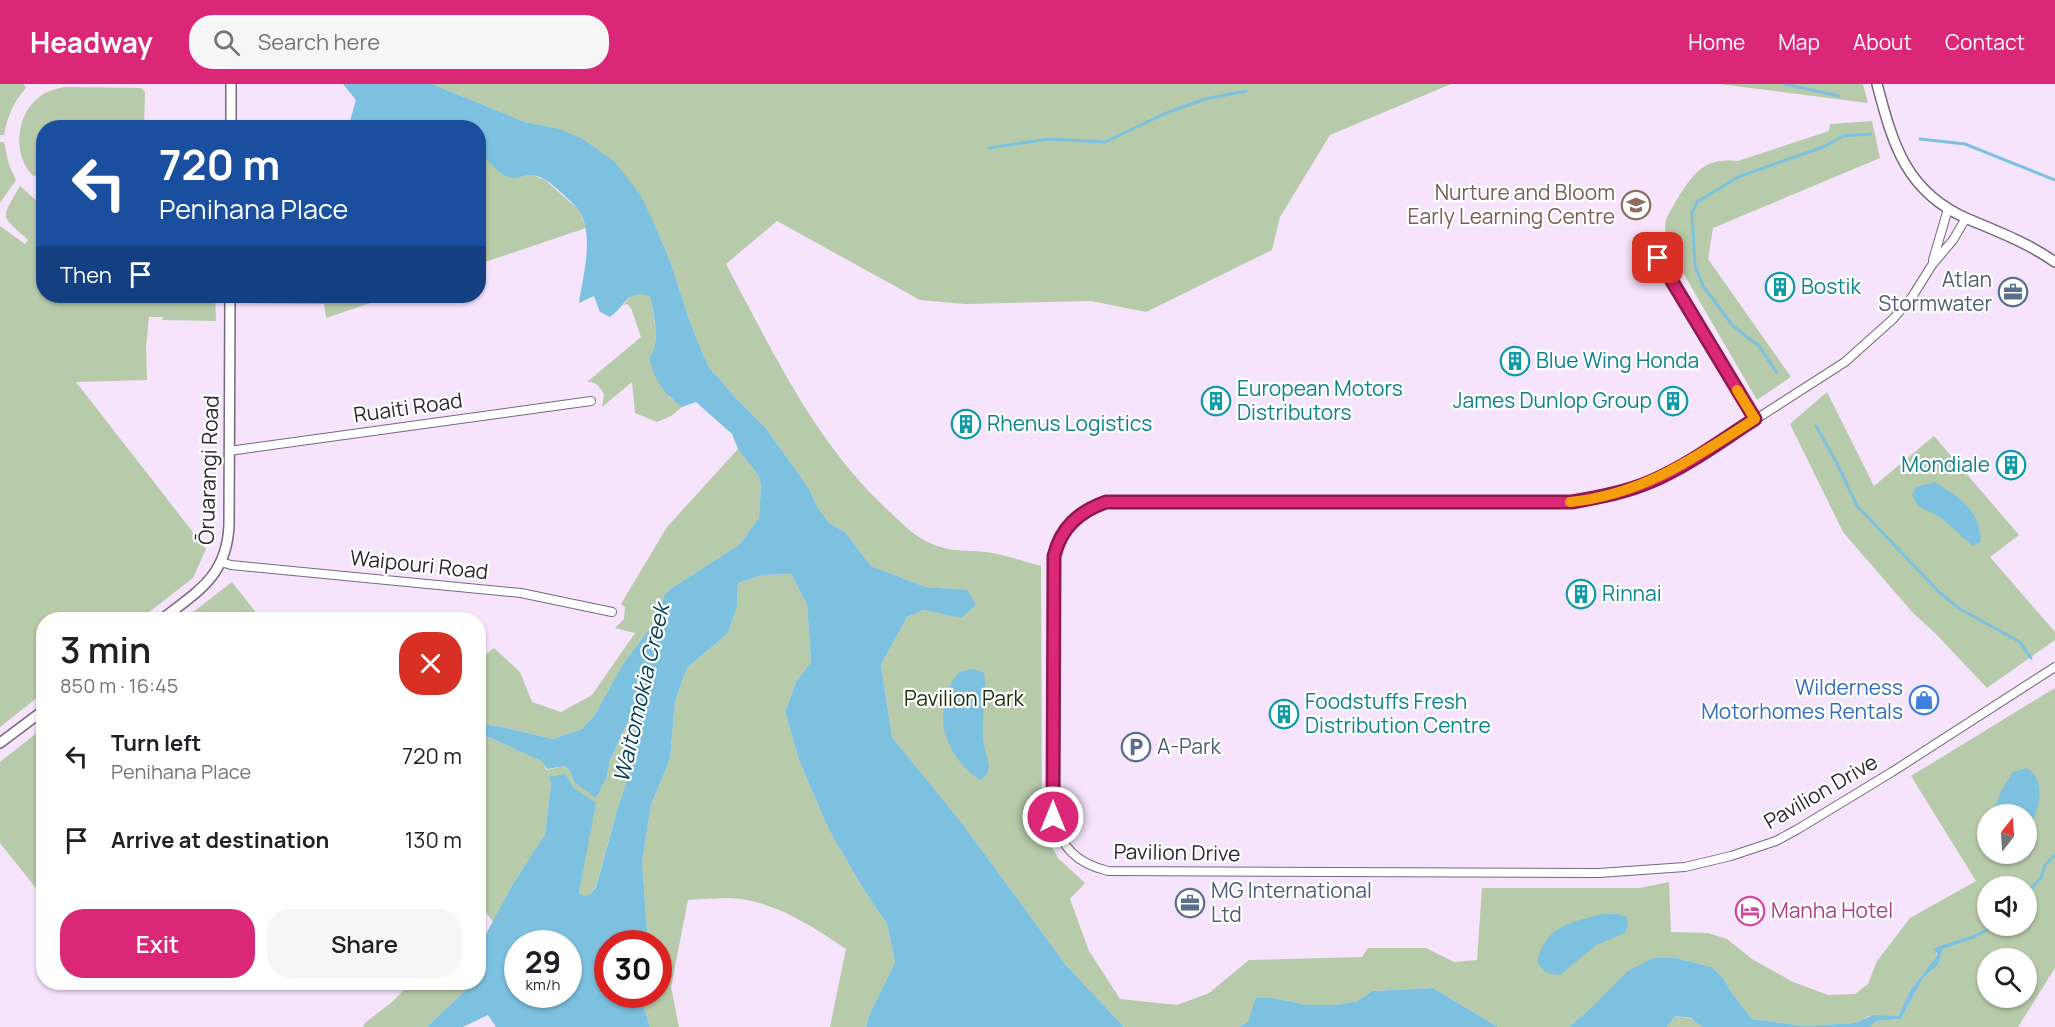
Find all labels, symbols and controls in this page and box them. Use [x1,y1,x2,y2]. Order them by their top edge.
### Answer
search box [189,15,609,69]
text: Headway [30,23,153,61]
icon: search [210,26,243,59]
text: Search here [258,27,380,57]
text: Home [1688,28,1745,56]
text: Map [1778,28,1820,56]
text: About [1853,28,1912,56]
text: Contact [1945,28,2025,56]
text: 720 m [159,135,280,193]
icon: left [60,144,138,222]
place label: Nurture and Bloom Early Learning Centre [1408,178,1615,230]
school or university icon: Nurture and Bloom Early Learning Centre [1620,189,1652,221]
text: Penihana Place [159,190,348,227]
pin [1632,232,1683,283]
icon: arrive [1641,241,1674,274]
icon: arrive [124,258,157,291]
text: Then [60,260,112,290]
place label: Atlan Stormwater [1878,265,1992,317]
building icon: Bostik [1764,271,1796,303]
place label: Bostik [1801,272,1862,300]
office icon: Atlan Stormwater [1997,276,2029,308]
building icon: Blue Wing Honda [1499,345,1531,377]
place label: Blue Wing Honda [1536,346,1699,374]
place label: European Motors Distributors [1237,374,1403,426]
building icon: European Motors Distributors [1200,385,1232,417]
building icon: James Dunlop Group [1657,385,1689,417]
street label: Ruaiti Road [352,386,464,428]
place label: James Dunlop Group [1453,386,1652,414]
street label: Ōruarangi Road [191,395,225,545]
building icon: Rhenus Logistics [950,408,982,440]
place label: Rhenus Logistics [987,409,1152,437]
building icon: Mondiale [1995,449,2027,481]
place label: Mondiale [1901,450,1990,478]
street label: Waipouri Road [348,543,490,585]
building icon: Rinnai [1565,578,1597,610]
place label: Rinnai [1602,579,1662,607]
water label: Waitomokia Creek [606,598,677,785]
text: 3 min [60,625,151,674]
button: close [399,632,462,695]
text: 850 m · 16:45 [60,672,178,699]
place label: Wilderness Motorhomes Rentals [1701,673,1903,725]
park label: Pavilion Park [904,684,1024,712]
shop icon: Wilderness Motorhomes Rentals [1908,684,1940,716]
place label: Foodstuffs Fresh Distribution Centre [1305,687,1491,739]
building icon: Foodstuffs Fresh Distribution Centre [1268,698,1300,730]
text: Turn left [111,728,201,758]
parking icon: A-Park [1120,731,1152,763]
place label: A-Park [1157,732,1222,760]
icon: left [60,740,93,773]
text: 720 m [402,741,462,771]
street label: Pavilion Drive [1759,747,1882,835]
text: Penihana Place [111,758,251,785]
position arrow [1021,785,1085,849]
north arrow [1977,804,2037,864]
map controls [1977,804,2037,1008]
icon: arrive [60,824,93,857]
text: Arrive at destination [111,825,329,855]
text: 130 m [405,825,462,855]
street label: Pavilion Drive [1113,837,1241,867]
place label: MG International Ltd [1211,876,1372,928]
button: sound [1977,876,2037,936]
office icon: MG International Ltd [1174,887,1206,919]
hotel icon: Manha Hotel [1734,895,1766,927]
place label: Manha Hotel [1771,896,1893,924]
button: Exit [60,909,255,978]
button: Share [267,909,462,978]
speed limit sign: 30 [594,930,672,1008]
text: 29 [525,941,561,982]
button: search [1977,948,2037,1008]
text: km/h [526,974,560,995]

